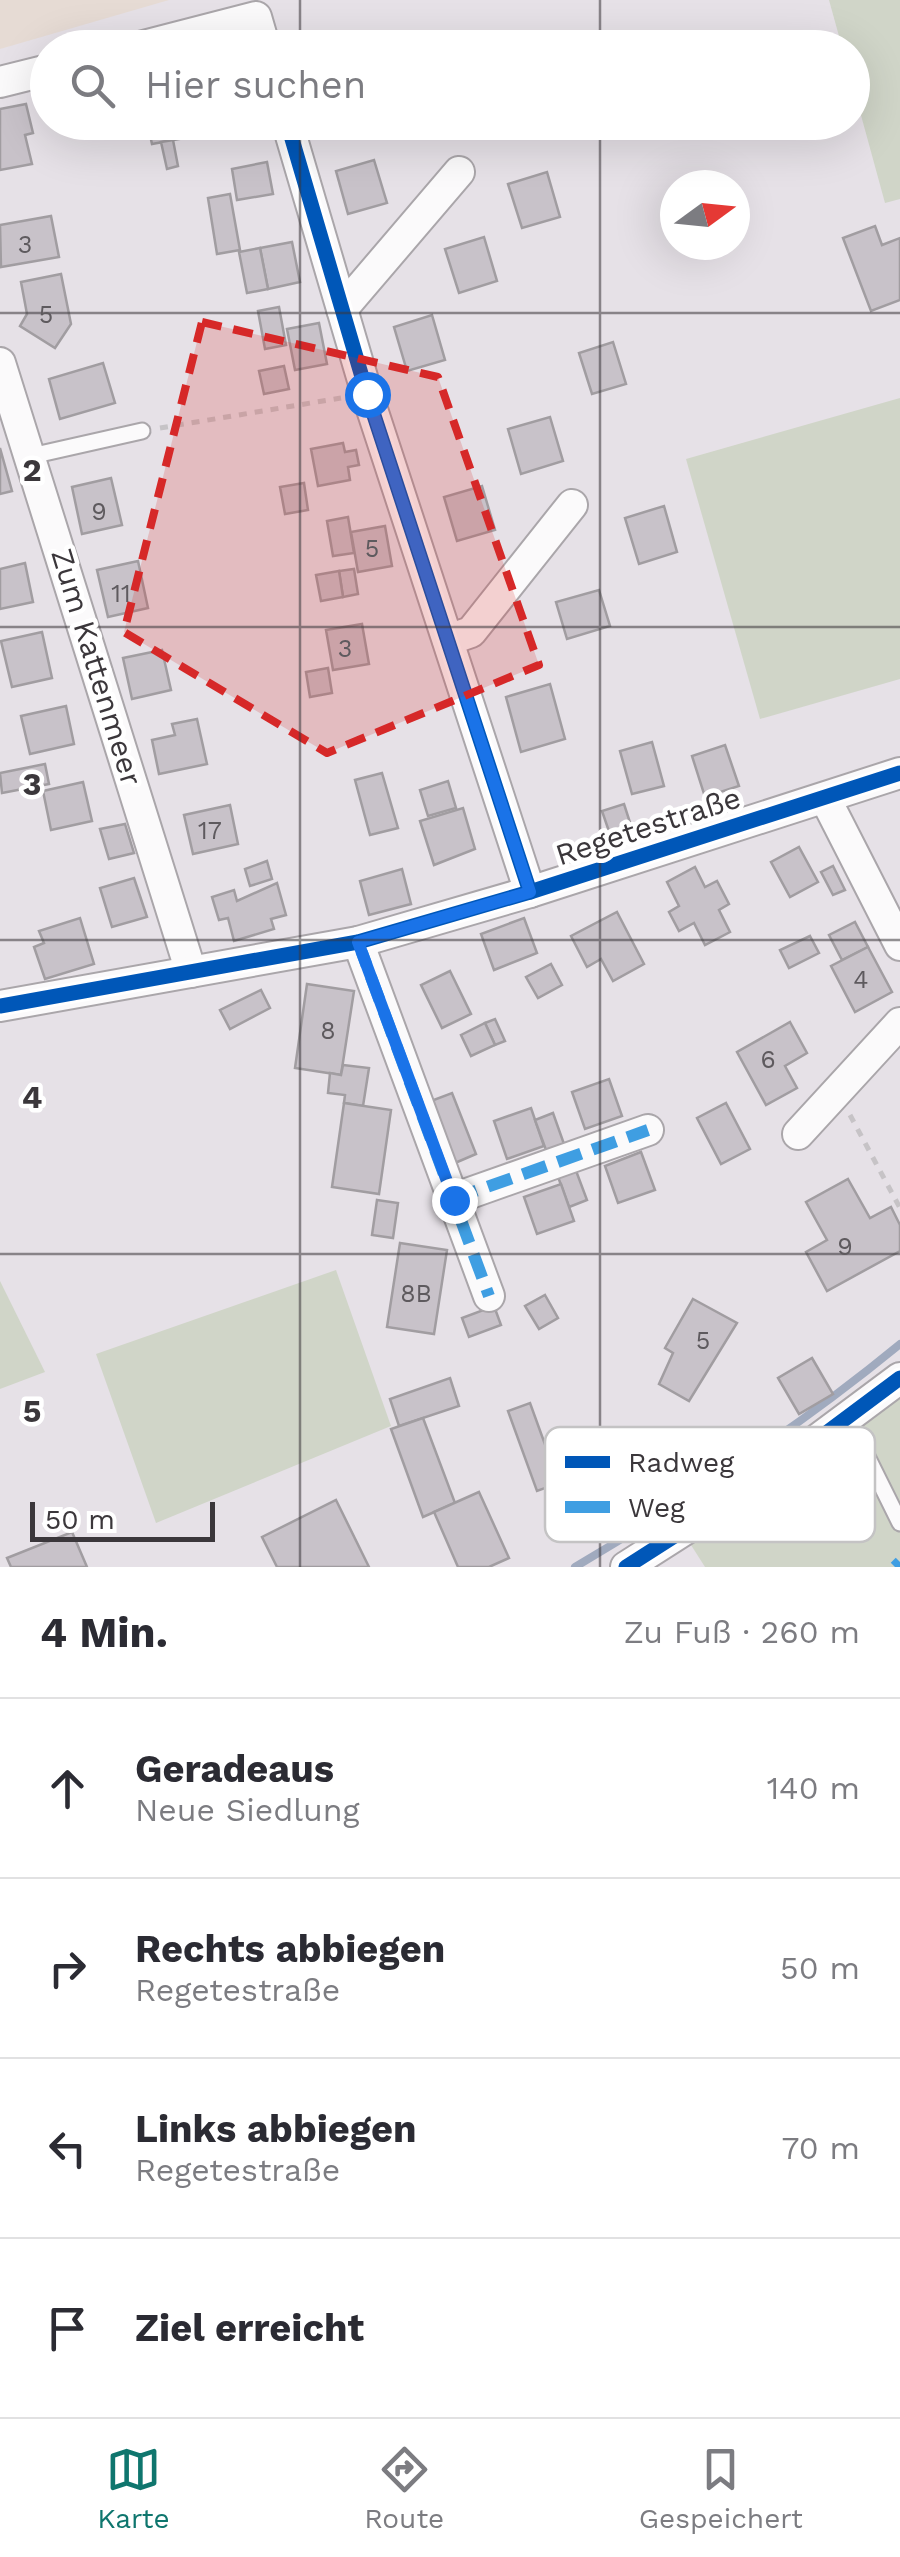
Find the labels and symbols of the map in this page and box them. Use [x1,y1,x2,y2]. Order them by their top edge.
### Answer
north arrow [660,170,750,260]
house number: 3 [18,230,32,259]
house number: 5 [39,300,53,329]
route start [345,372,391,418]
text: 2 [22,451,42,489]
house number: 9 [91,497,107,526]
house number: 5 [365,534,379,563]
street label: Zum Kattenmeer [44,544,150,790]
house number: 11 [111,579,131,608]
house number: 3 [338,634,352,663]
text: 3 [23,765,41,803]
street label: Regetestraße [551,780,745,872]
house number: 17 [198,816,222,845]
house number: 4 [853,965,869,994]
house number: 8 [320,1016,336,1045]
house number: 6 [760,1045,776,1074]
text: 4 [22,1078,42,1116]
route end [432,1178,478,1224]
house number: 9 [837,1232,853,1261]
house number: 8B [400,1279,432,1308]
house number: 5 [696,1326,710,1355]
text: 5 [23,1392,41,1430]
legend [545,1427,875,1542]
text: Radweg [628,1446,734,1479]
text: Weg [628,1491,685,1524]
scale bar [30,1497,215,1542]

